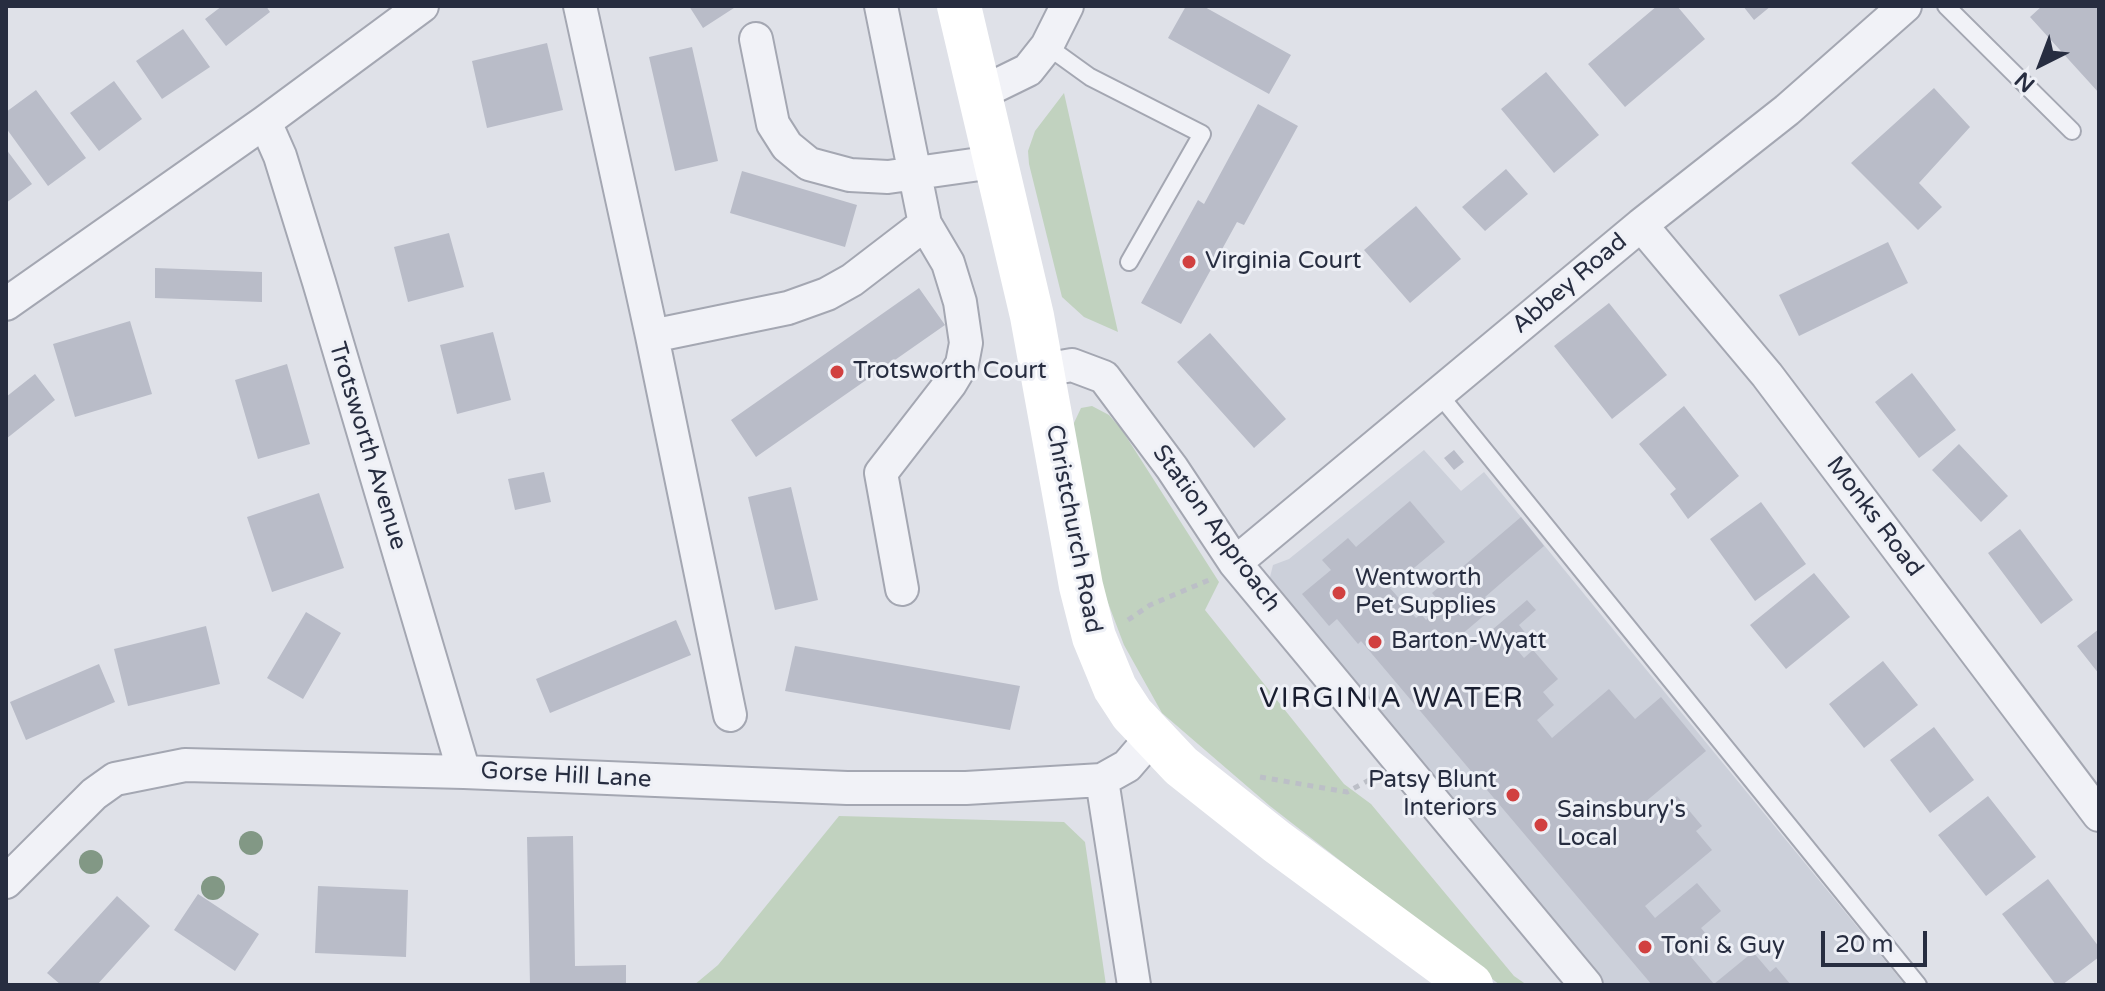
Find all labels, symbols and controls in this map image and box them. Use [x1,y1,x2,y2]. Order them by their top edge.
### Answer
north arrow [2001,24,2081,104]
text: N [2010,66,2040,97]
street label: Abbey Road [1507,228,1633,340]
place label: Virginia Court [1205,248,1362,276]
marker: Virginia Court [1180,253,1198,271]
street label: Trotsworth Avenue [322,339,412,553]
place label: Trotsworth Court [853,358,1047,386]
marker: Trotsworth Court [828,363,846,381]
street label: Christchurch Road [1039,422,1107,636]
street label: Station Approach [1146,440,1286,618]
street label: Monks Road [1819,451,1929,583]
place label: Wentworth Pet Supplies [1355,565,1496,621]
marker: Wentworth Pet Supplies [1330,584,1348,602]
place label: Barton-Wyatt [1391,628,1547,656]
marker: Barton-Wyatt [1366,633,1384,651]
district label: VIRGINIA WATER [1259,683,1525,717]
street label: Gorse Hill Lane [480,757,652,795]
place label: Patsy Blunt Interiors [1368,767,1497,823]
marker: Patsy Blunt Interiors [1504,786,1522,804]
place label: Sainsbury's Local [1557,797,1686,853]
marker: Sainsbury's Local [1532,816,1550,834]
scale bar [1825,915,1931,965]
text: 20 m [1835,930,1893,959]
place label: Toni & Guy [1661,933,1785,961]
marker: Toni & Guy [1636,938,1654,956]

